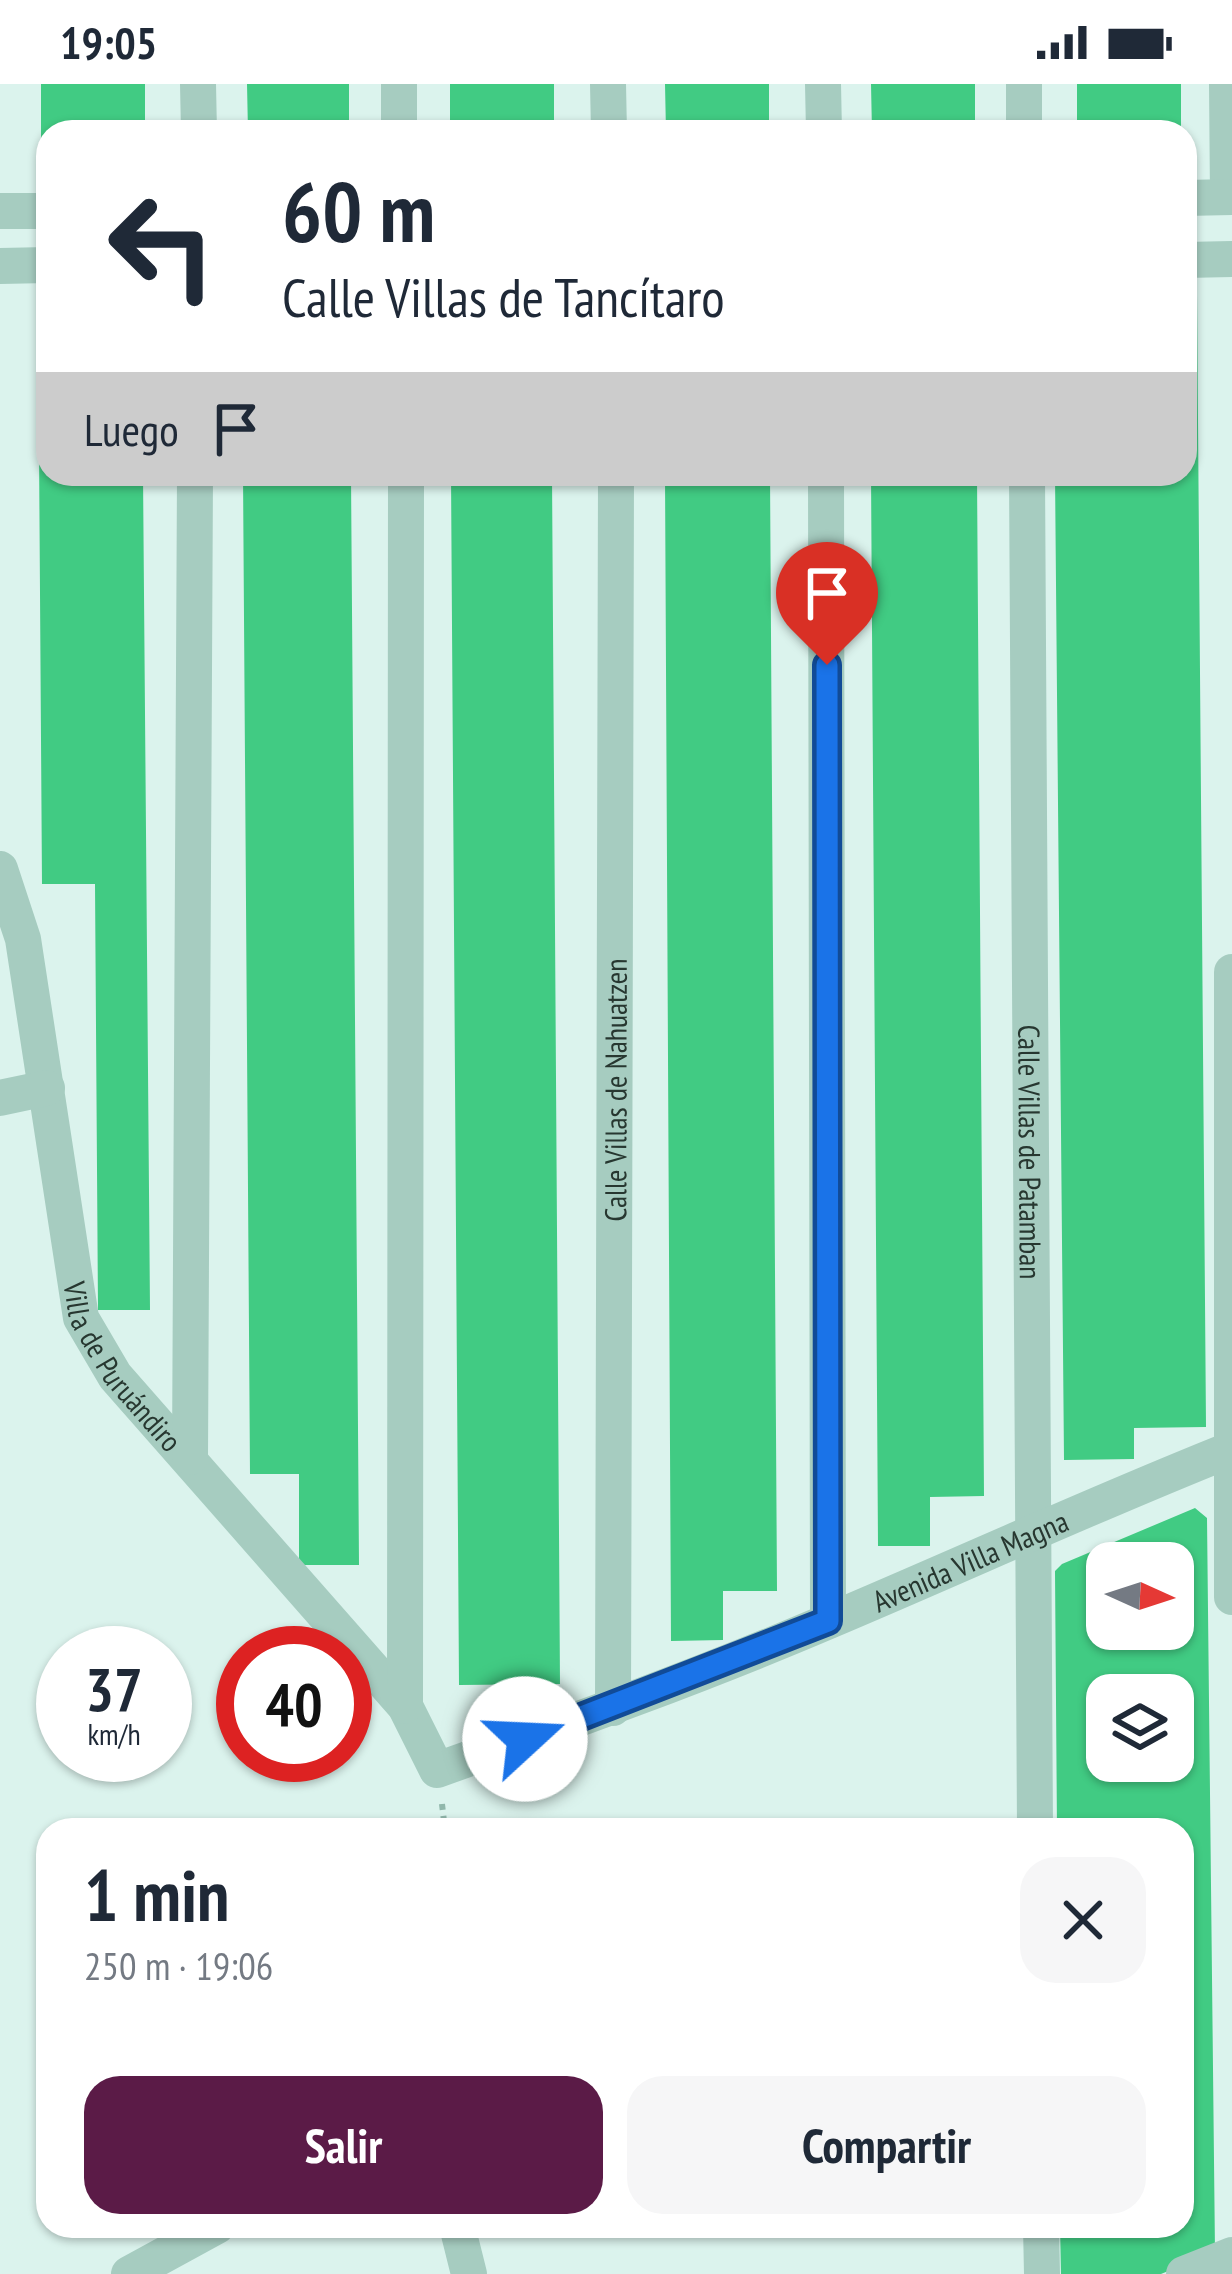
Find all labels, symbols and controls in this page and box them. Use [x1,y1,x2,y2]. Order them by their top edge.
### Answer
text: 19:05 [60,13,157,71]
text: 60 m [282,156,435,265]
icon: left [84,168,240,324]
text: Calle Villas de Tancítaro [282,262,725,332]
icon: arrive [203,396,269,462]
text: Luego [84,400,179,458]
pin [776,542,878,665]
icon: arrive [794,560,860,626]
street label: Calle Villas de Nahuatzen [595,959,634,1221]
street label: Calle Villas de Patamban [1011,1024,1051,1279]
street label: Villa de Puruándiro [56,1278,191,1459]
street label: Avenida Villa Magna [866,1500,1074,1620]
north arrow [1086,1542,1194,1650]
map controls [1086,1542,1194,1782]
speed limit sign: 40 [216,1626,372,1782]
text: 37 [85,1650,143,1728]
button: layers [1086,1674,1194,1782]
position arrow [462,1676,588,1802]
text: km/h [87,1714,141,1753]
text: 1 min [84,1848,229,1941]
button: close [1020,1857,1146,1983]
text: 250 m · 19:06 [84,1940,273,1991]
button: Salir [84,2076,603,2214]
button: Compartir [627,2076,1146,2214]

